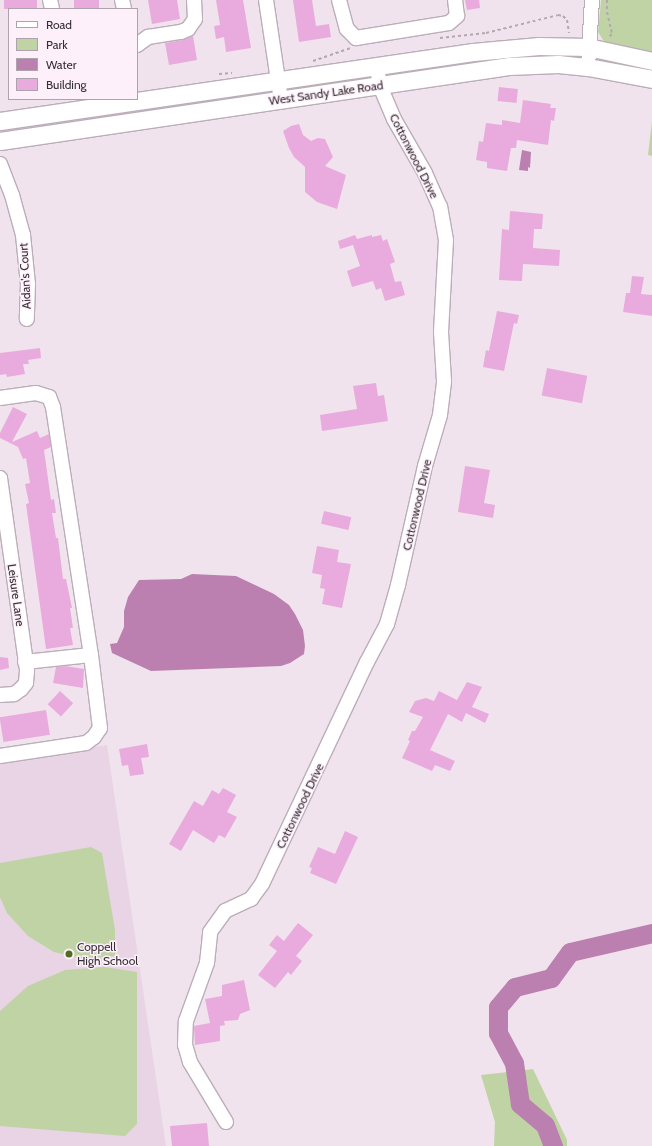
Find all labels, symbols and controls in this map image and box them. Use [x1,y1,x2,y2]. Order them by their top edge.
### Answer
legend [8,8,138,100]
text: Road [46,17,72,32]
text: Park [46,37,68,52]
text: Water [46,57,76,72]
text: Building [46,77,87,92]
street label: West Sandy Lake Road [268,78,384,108]
street label: Cottonwood Drive [386,111,442,201]
street label: Aidan's Court [16,242,34,310]
street label: Cottonwood Drive [400,458,434,552]
street label: Leisure Lane [4,563,28,627]
street label: Cottonwood Drive [273,761,327,851]
place label: Coppell High School [77,940,138,968]
marker: Coppell High School [64,949,74,959]

